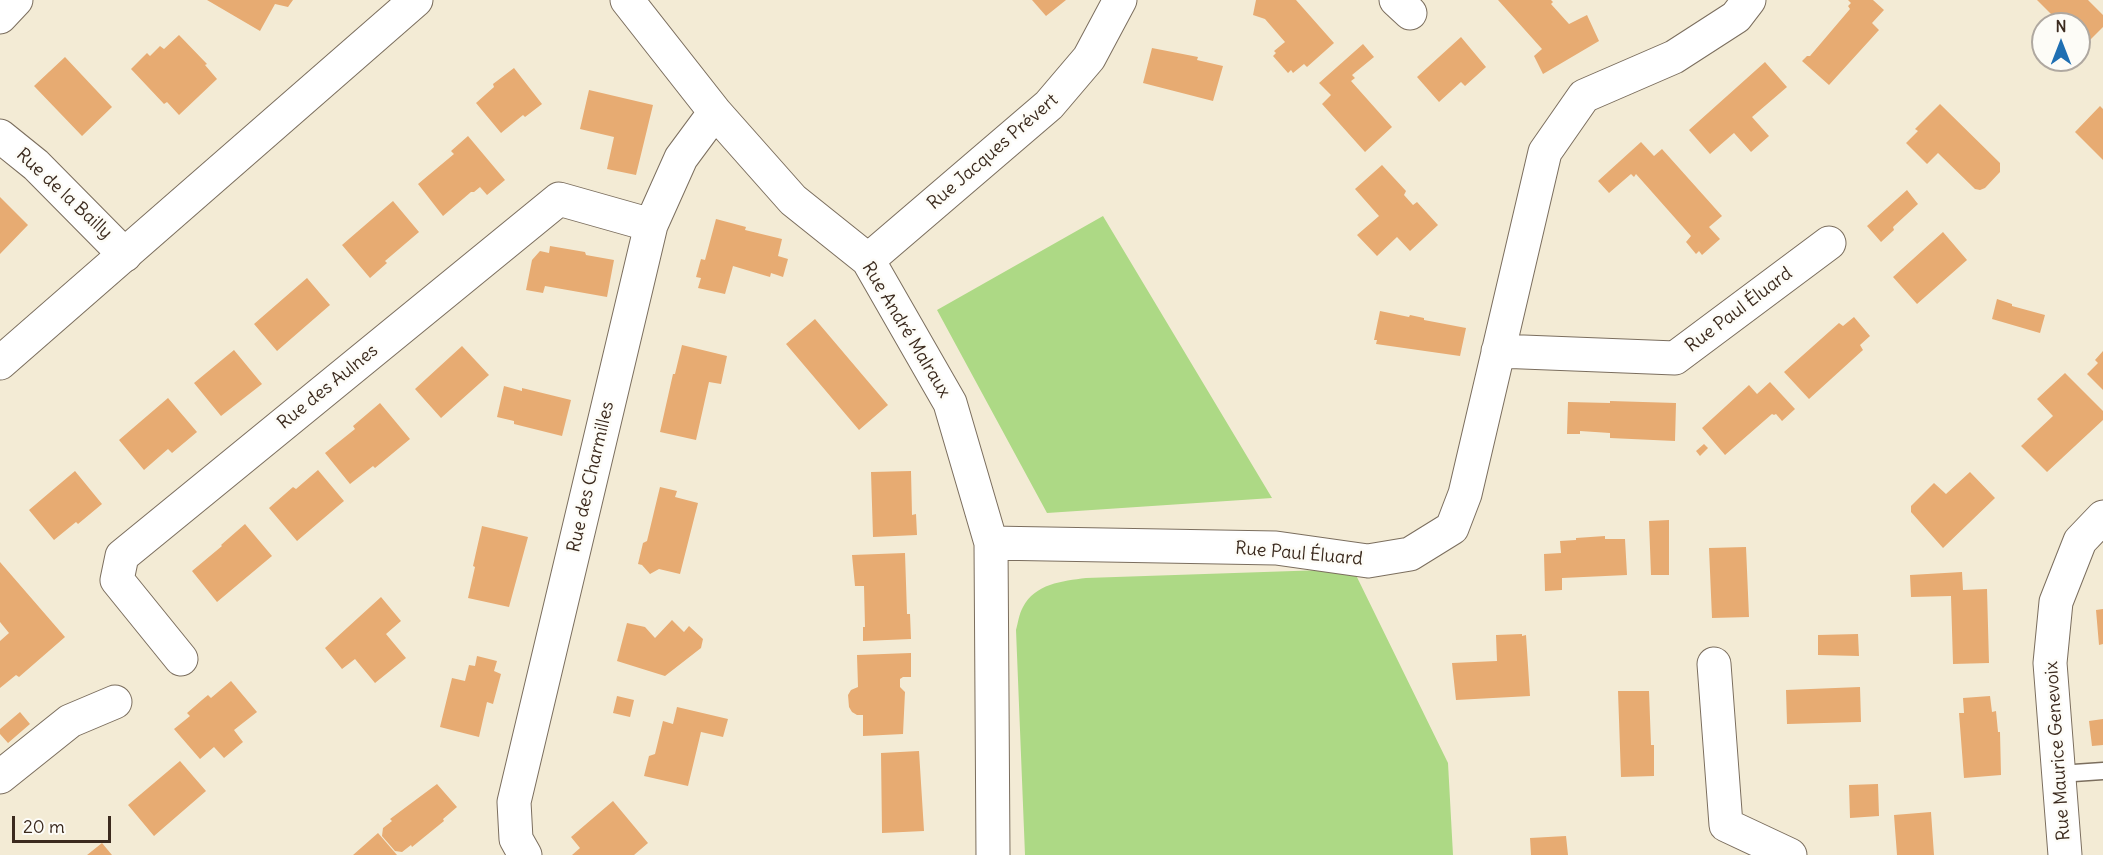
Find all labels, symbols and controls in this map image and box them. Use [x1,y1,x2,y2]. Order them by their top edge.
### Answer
north arrow [2031,12,2091,72]
text: N [2055,16,2067,36]
street label: Rue Jacques Prévert [923,89,1063,215]
street label: Rue de la Bailly [12,144,116,244]
street label: Rue André Malraux [857,258,955,402]
street label: Rue Paul Éluard [1681,263,1797,357]
street label: Rue des Aulnes [273,340,383,434]
street label: Rue des Charmilles [563,400,619,554]
street label: Rue Paul Éluard [1234,538,1364,570]
street label: Rue Maurice Genevoix [2041,661,2075,841]
scale bar [15,804,114,842]
text: 20 m [23,815,65,838]

